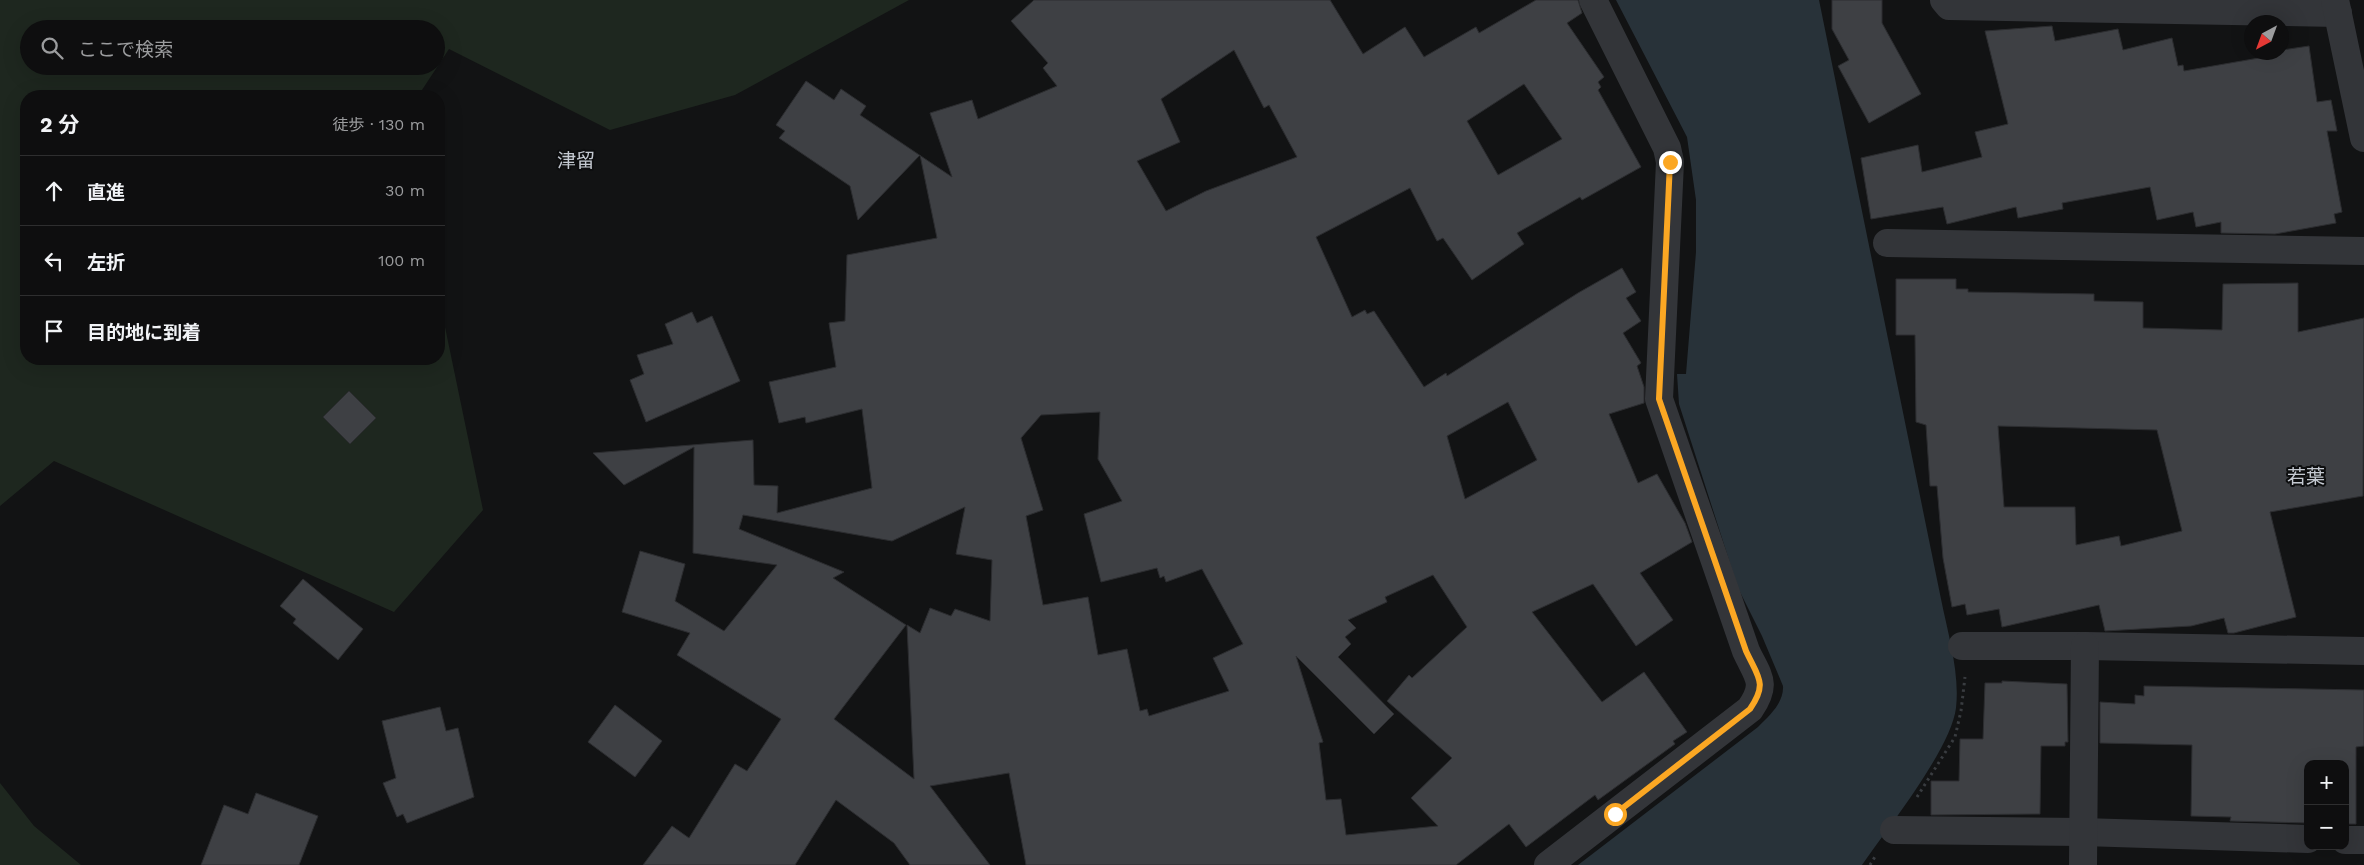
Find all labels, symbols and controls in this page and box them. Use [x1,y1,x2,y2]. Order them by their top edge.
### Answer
north arrow [2244,15,2289,60]
search box [20,20,445,75]
icon: search [38,34,66,62]
text: ここで検索 [78,38,173,61]
text: 2 分 [40,112,80,137]
text: 徒歩 · 130 m [333,115,425,134]
district label: 津留 [557,149,595,172]
route end [1659,151,1682,174]
icon: ahead [40,177,68,205]
text: 直進 [87,181,125,204]
text: 30 m [385,181,425,200]
icon: left [40,247,68,275]
text: 左折 [87,251,125,274]
text: 100 m [378,251,425,270]
icon: arrive [40,317,68,345]
text: 目的地に到着 [87,321,201,344]
district label: 若葉 [2287,465,2325,488]
map controls [2304,760,2349,850]
button: + [2304,760,2349,805]
route start [1604,803,1627,826]
button: − [2304,805,2349,850]

